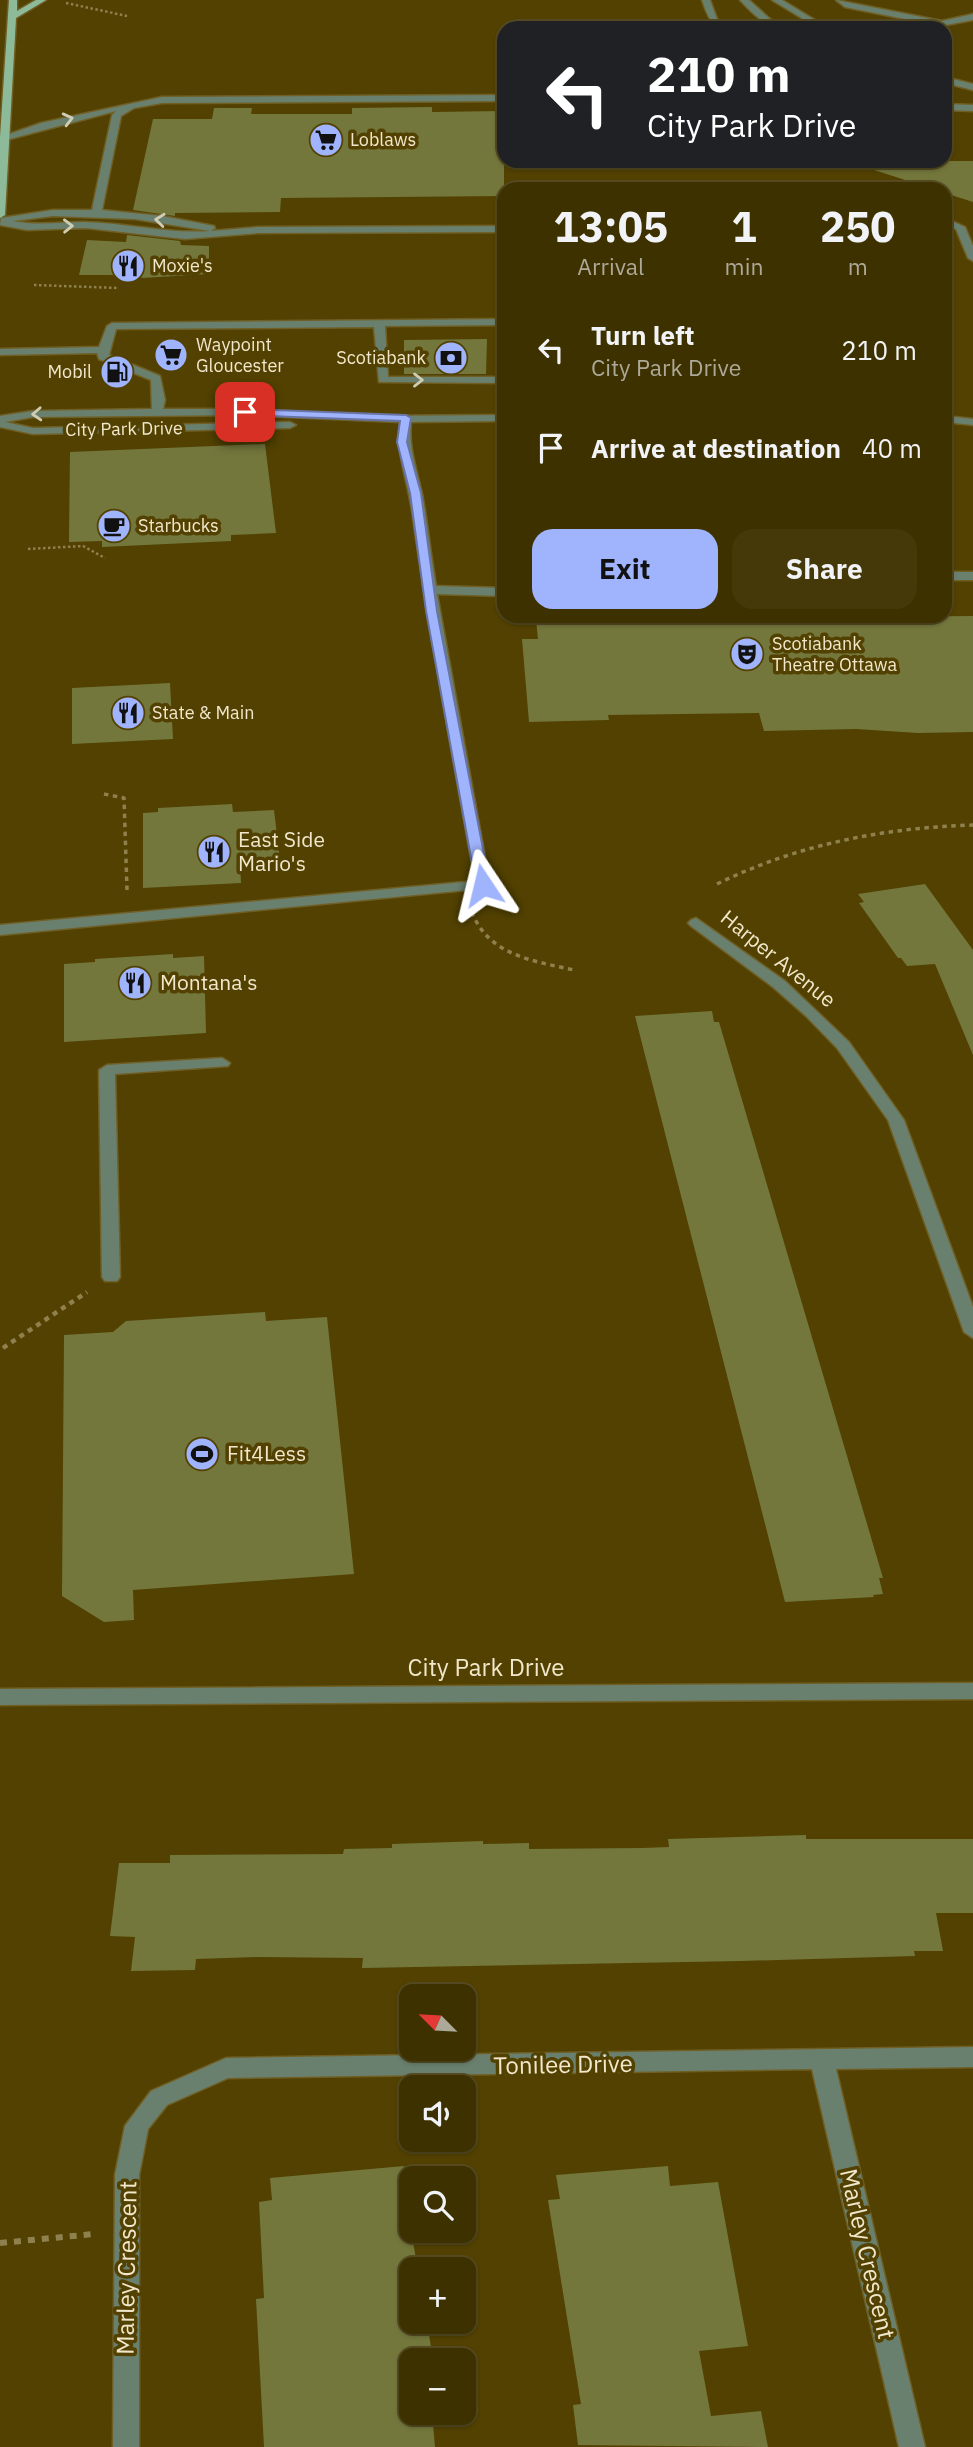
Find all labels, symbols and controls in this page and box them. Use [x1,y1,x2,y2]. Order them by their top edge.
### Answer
text: 210 m [647,42,791,105]
icon: left [532,49,623,140]
text: City Park Drive [647,104,856,146]
one-way arrow [62,113,74,127]
supermarket icon: Loblaws [307,121,345,159]
place label: Loblaws [350,128,416,151]
text: 13:05 [553,199,668,254]
text: 1 [731,199,757,254]
text: 250 [820,199,896,254]
one-way arrow [154,213,166,228]
one-way arrow [63,218,74,233]
restaurant icon: Moxie's [109,247,147,285]
text: Arrival [577,251,644,281]
text: min [725,251,763,281]
text: m [848,251,868,281]
place label: Moxie's [152,254,213,277]
text: Turn left [591,318,694,352]
icon: left [532,331,570,369]
place label: Waypoint Gloucester [196,333,284,377]
text: 210 m [841,333,917,367]
supermarket icon: Waypoint Gloucester [152,336,190,374]
bank icon: Scotiabank [432,339,470,377]
place label: Scotiabank [336,346,427,369]
text: City Park Drive [591,352,741,382]
fuel station icon: Mobil [98,353,136,391]
place label: Mobil [47,360,92,383]
one-way arrow [413,372,424,388]
pin [215,382,275,442]
icon: arrive [226,393,264,431]
one-way arrow [31,407,42,422]
street label: City Park Drive [65,416,183,441]
icon: arrive [532,429,570,467]
text: Arrive at destination [591,431,841,465]
text: 40 m [862,431,922,465]
cafe icon: Starbucks [95,507,133,545]
place label: Starbucks [138,514,219,537]
button: Exit [532,529,718,609]
button: Share [732,529,917,609]
place label: Scotiabank Theatre Ottawa [772,632,897,676]
theatre icon: Scotiabank Theatre Ottawa [728,635,766,673]
restaurant icon: State & Main [109,694,147,732]
place label: State & Main [152,701,254,724]
place label: East Side Mario's [238,825,325,877]
restaurant icon: East Side Mario's [195,833,233,871]
position arrow [446,848,520,922]
street label: Harper Avenue [715,903,842,1013]
restaurant icon: Montana's [116,964,154,1002]
place label: Montana's [160,968,257,996]
sports icon: Fit4Less [183,1435,221,1473]
place label: Fit4Less [227,1439,306,1467]
street label: City Park Drive [408,1651,564,1683]
north arrow [399,1984,476,2062]
map controls [399,1984,476,2425]
street label: Tonilee Drive [493,2047,633,2081]
button: sound [399,2075,476,2152]
street label: Marley Crescent [833,2165,903,2342]
button: search [399,2166,476,2243]
street label: Marley Crescent [108,2181,144,2355]
button: + [399,2257,476,2334]
button: − [399,2348,476,2425]

